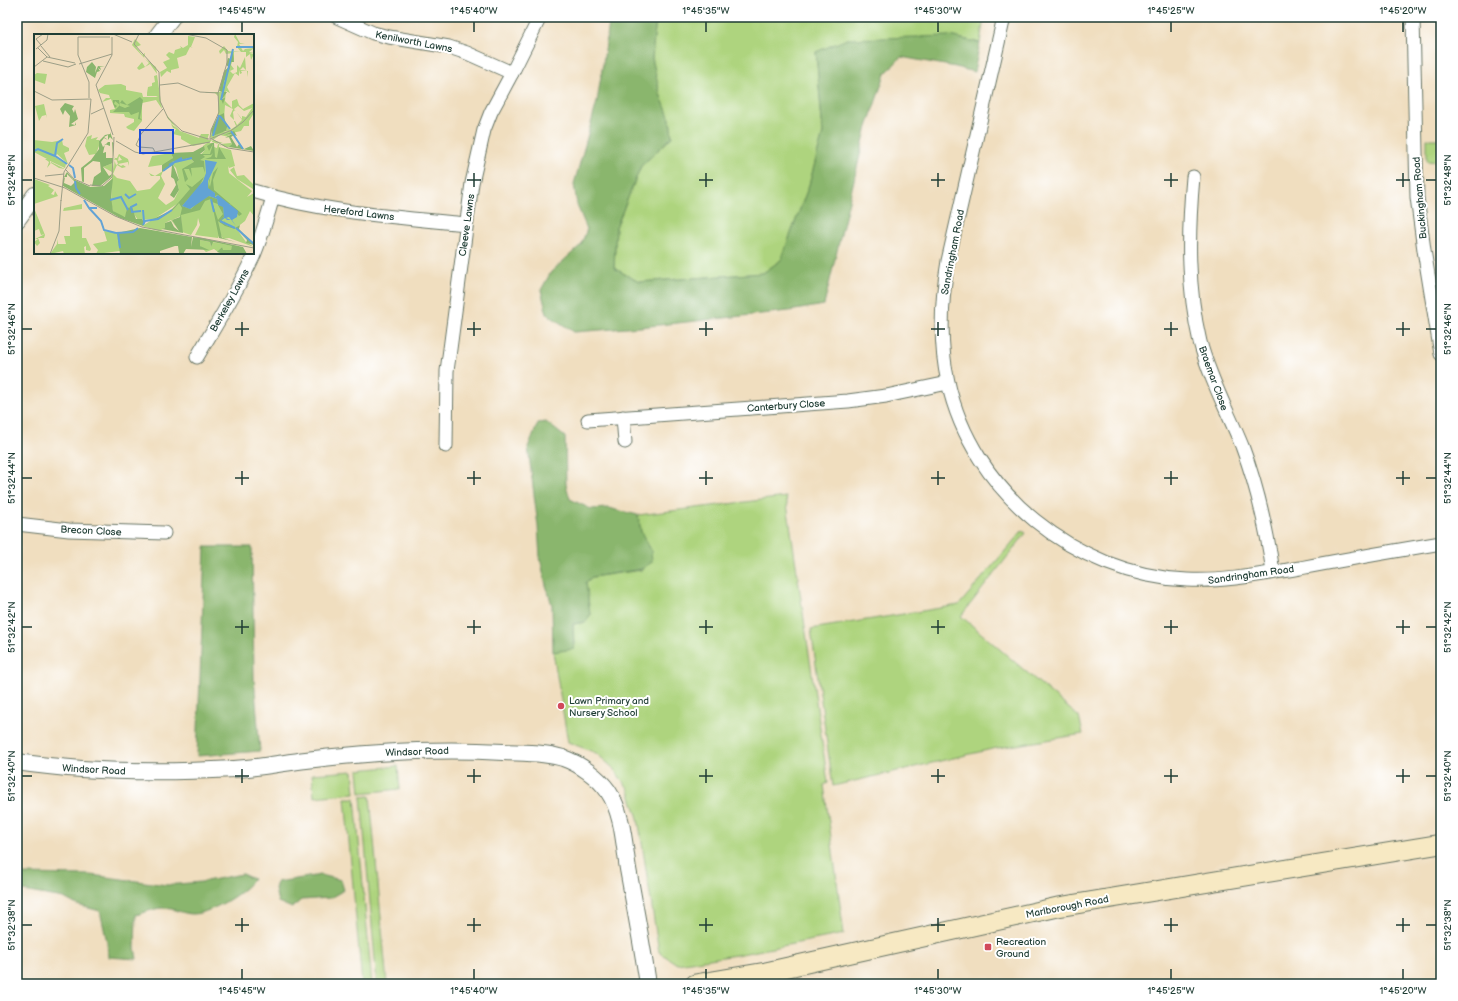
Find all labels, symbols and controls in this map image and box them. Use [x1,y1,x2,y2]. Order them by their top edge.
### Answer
text: 1°45'45"W [218,5,266,17]
text: 1°45'40"W [450,5,498,17]
text: 1°45'35"W [682,5,730,17]
text: 1°45'30"W [914,5,962,17]
text: 1°45'25"W [1147,5,1195,17]
text: 1°45'20"W [1379,5,1427,17]
street label: Kenilworth Lawns [374,29,453,55]
inset map [34,34,254,254]
text: 51°32'48"N [6,154,18,206]
text: 51°32'48"N [1442,154,1454,206]
street label: Buckingham Road [1410,156,1430,240]
street label: Cleeve Lawns [457,193,477,257]
street label: Hereford Lawns [323,203,395,223]
street label: Sandringham Road [939,208,967,296]
street label: Berkeley Lawns [208,267,252,334]
text: 51°32'46"N [6,303,18,355]
text: 51°32'46"N [1442,303,1454,355]
street label: Braemar Close [1196,344,1230,412]
street label: Canterbury Close [747,397,826,415]
text: 51°32'44"N [6,452,18,504]
text: 51°32'44"N [1442,452,1454,504]
street label: Brecon Close [60,523,122,539]
street label: Sandringham Road [1207,563,1295,587]
text: 51°32'42"N [6,601,18,653]
text: 51°32'42"N [1442,601,1454,653]
place label: Lawn Primary and Nursery School [569,695,649,719]
marker: Lawn Primary and Nursery School [556,701,566,711]
street label: Windsor Road [385,745,449,759]
text: 51°32'40"N [6,750,18,802]
text: 51°32'40"N [1442,750,1454,802]
street label: Windsor Road [62,762,126,778]
street label: Marlborough Road [1025,893,1110,921]
text: 51°32'38"N [6,899,18,951]
text: 51°32'38"N [1442,899,1454,951]
place label: Recreation Ground [996,936,1046,960]
marker: Recreation Ground [983,942,993,952]
text: 1°45'45"W [218,985,266,997]
text: 1°45'40"W [450,985,498,997]
text: 1°45'35"W [682,985,730,997]
text: 1°45'30"W [914,985,962,997]
text: 1°45'25"W [1147,985,1195,997]
text: 1°45'20"W [1379,985,1427,997]

